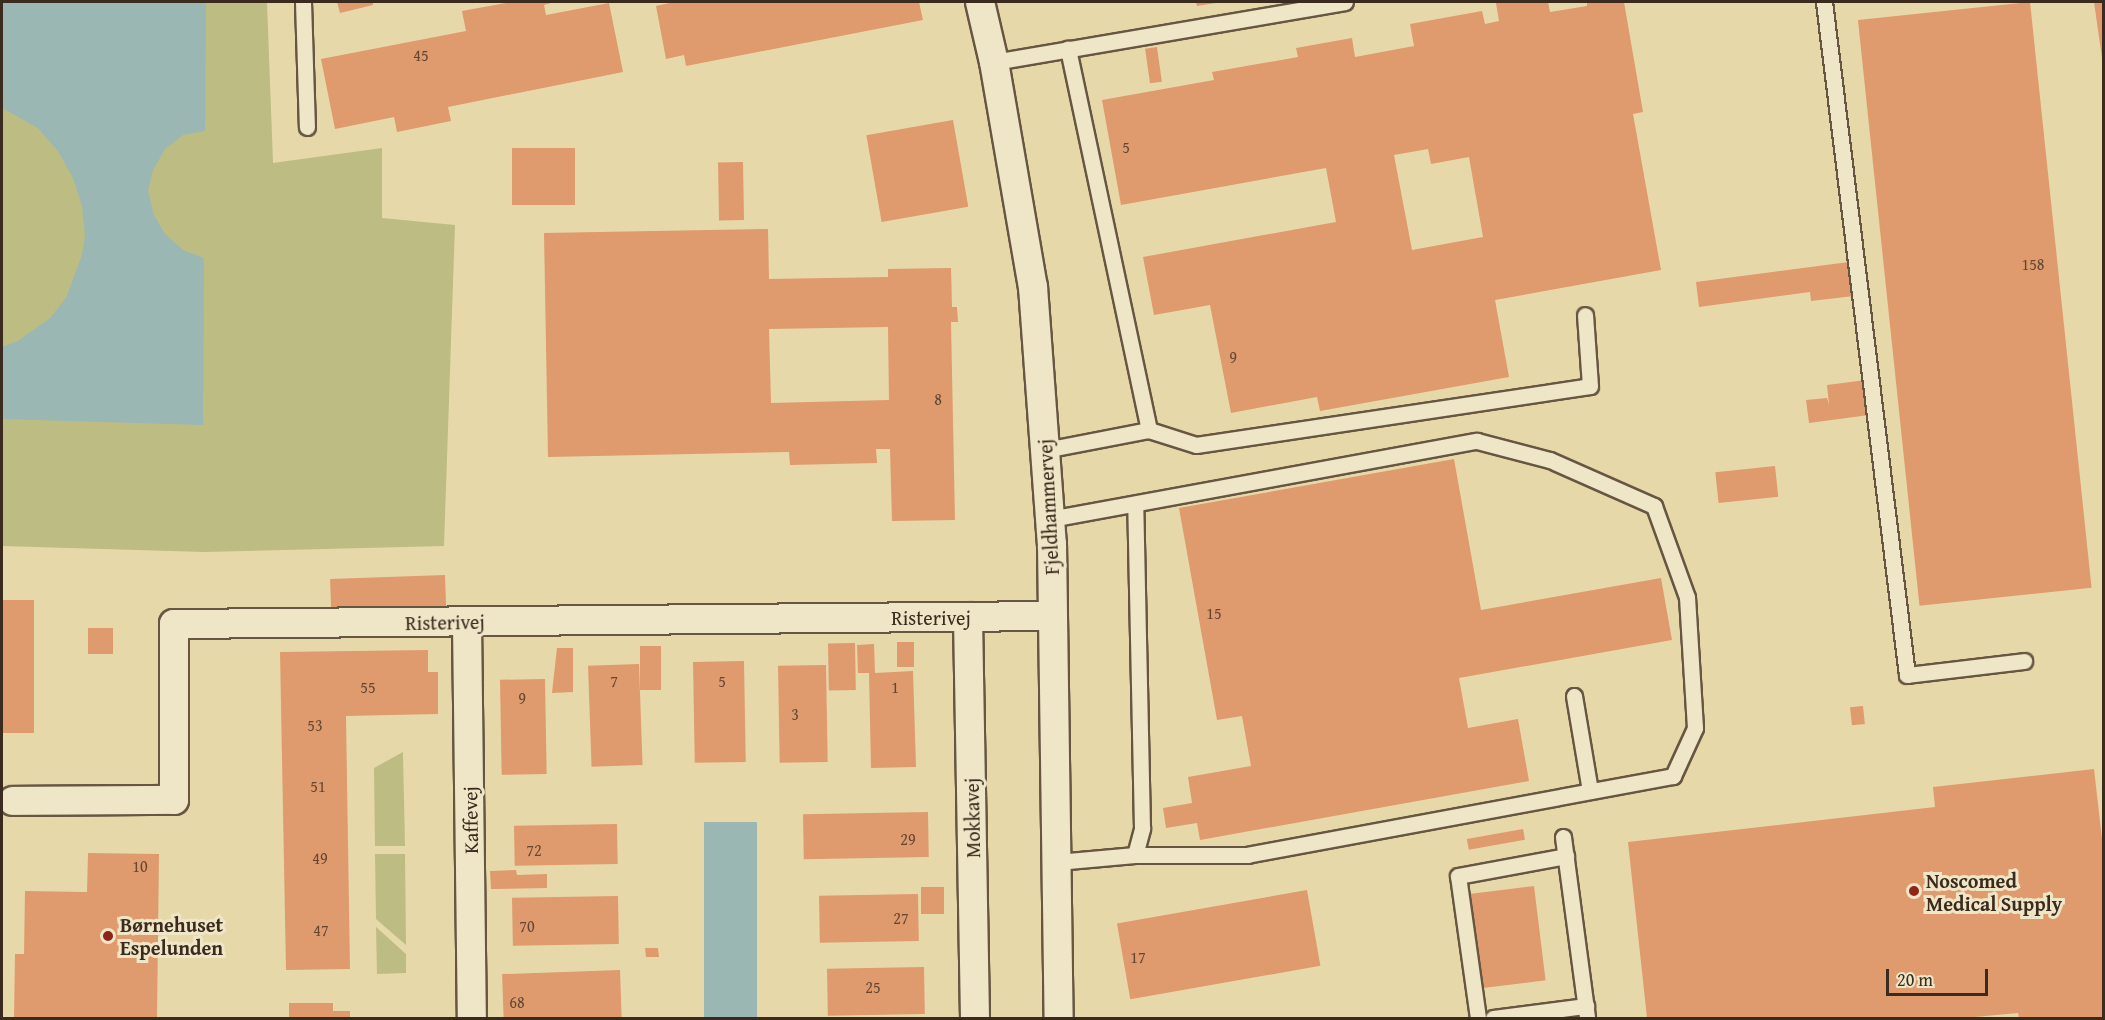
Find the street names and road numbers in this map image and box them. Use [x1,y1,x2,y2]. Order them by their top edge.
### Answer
street label: Fjeldhammervej [1032,438,1064,576]
street label: Risterivej [891,605,971,629]
street label: Risterivej [405,609,485,635]
street label: Mokkavej [959,778,985,858]
street label: Kaffevej [457,786,483,854]

